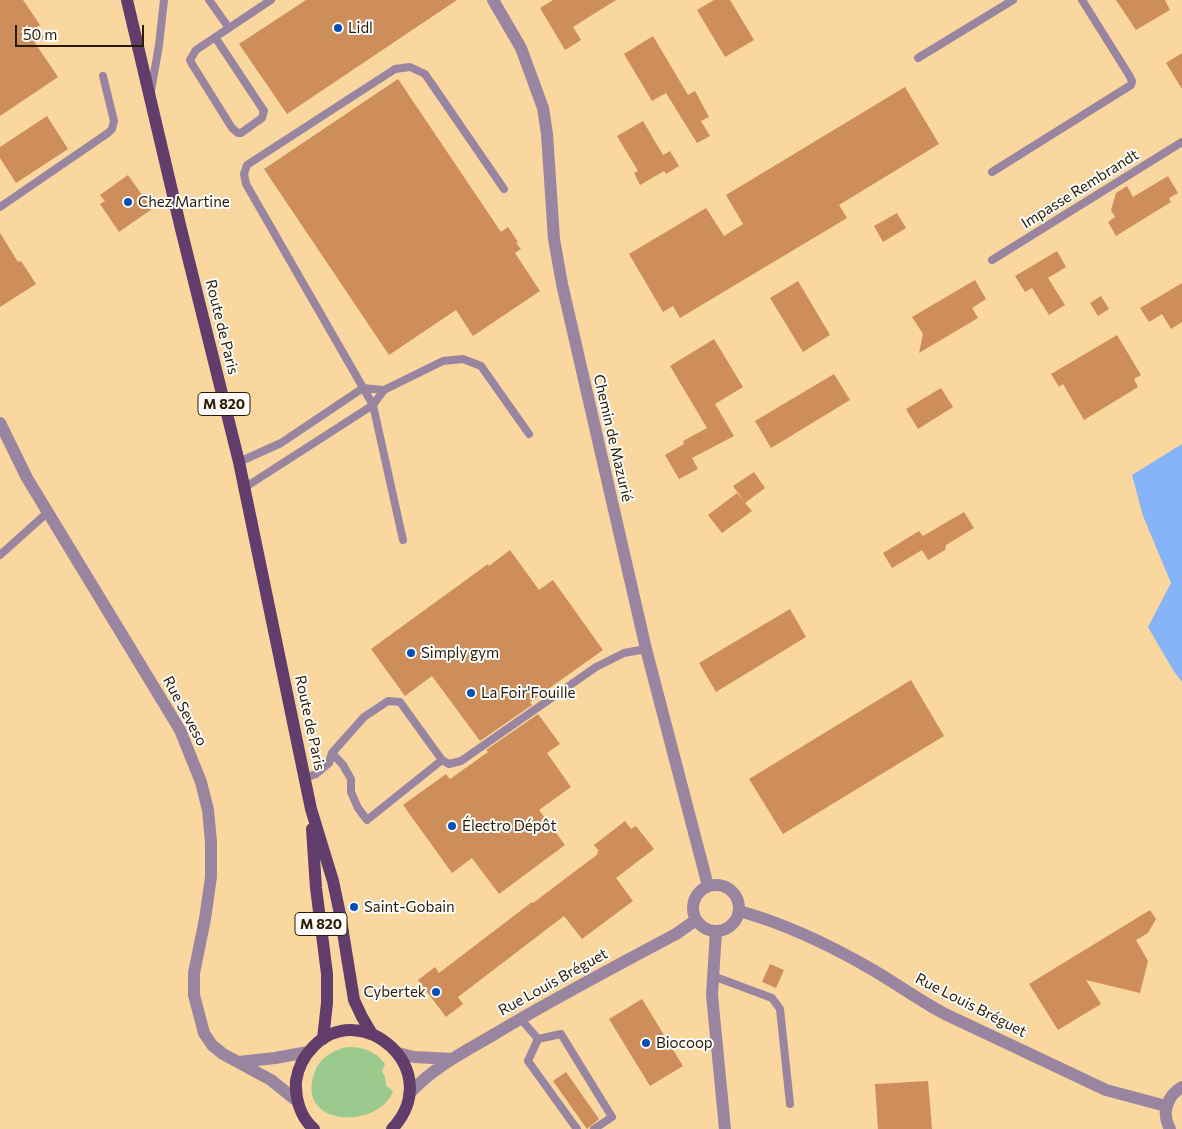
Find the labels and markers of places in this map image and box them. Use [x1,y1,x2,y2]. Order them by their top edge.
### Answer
place label: Lidl [348,19,373,37]
marker: Lidl [332,22,344,34]
place label: Chez Martine [138,193,230,211]
marker: Chez Martine [122,196,134,208]
place label: Simply gym [421,644,499,662]
marker: Simply gym [405,647,417,659]
place label: La Foir'Fouille [481,684,575,702]
marker: La Foir'Fouille [465,687,477,699]
place label: Électro Dépôt [462,817,557,835]
marker: Électro Dépôt [446,820,458,832]
place label: Saint-Gobain [364,898,455,916]
marker: Saint-Gobain [348,901,360,913]
place label: Cybertek [363,983,426,1001]
marker: Cybertek [430,986,442,998]
place label: Biocoop [656,1034,713,1052]
marker: Biocoop [640,1037,652,1049]

